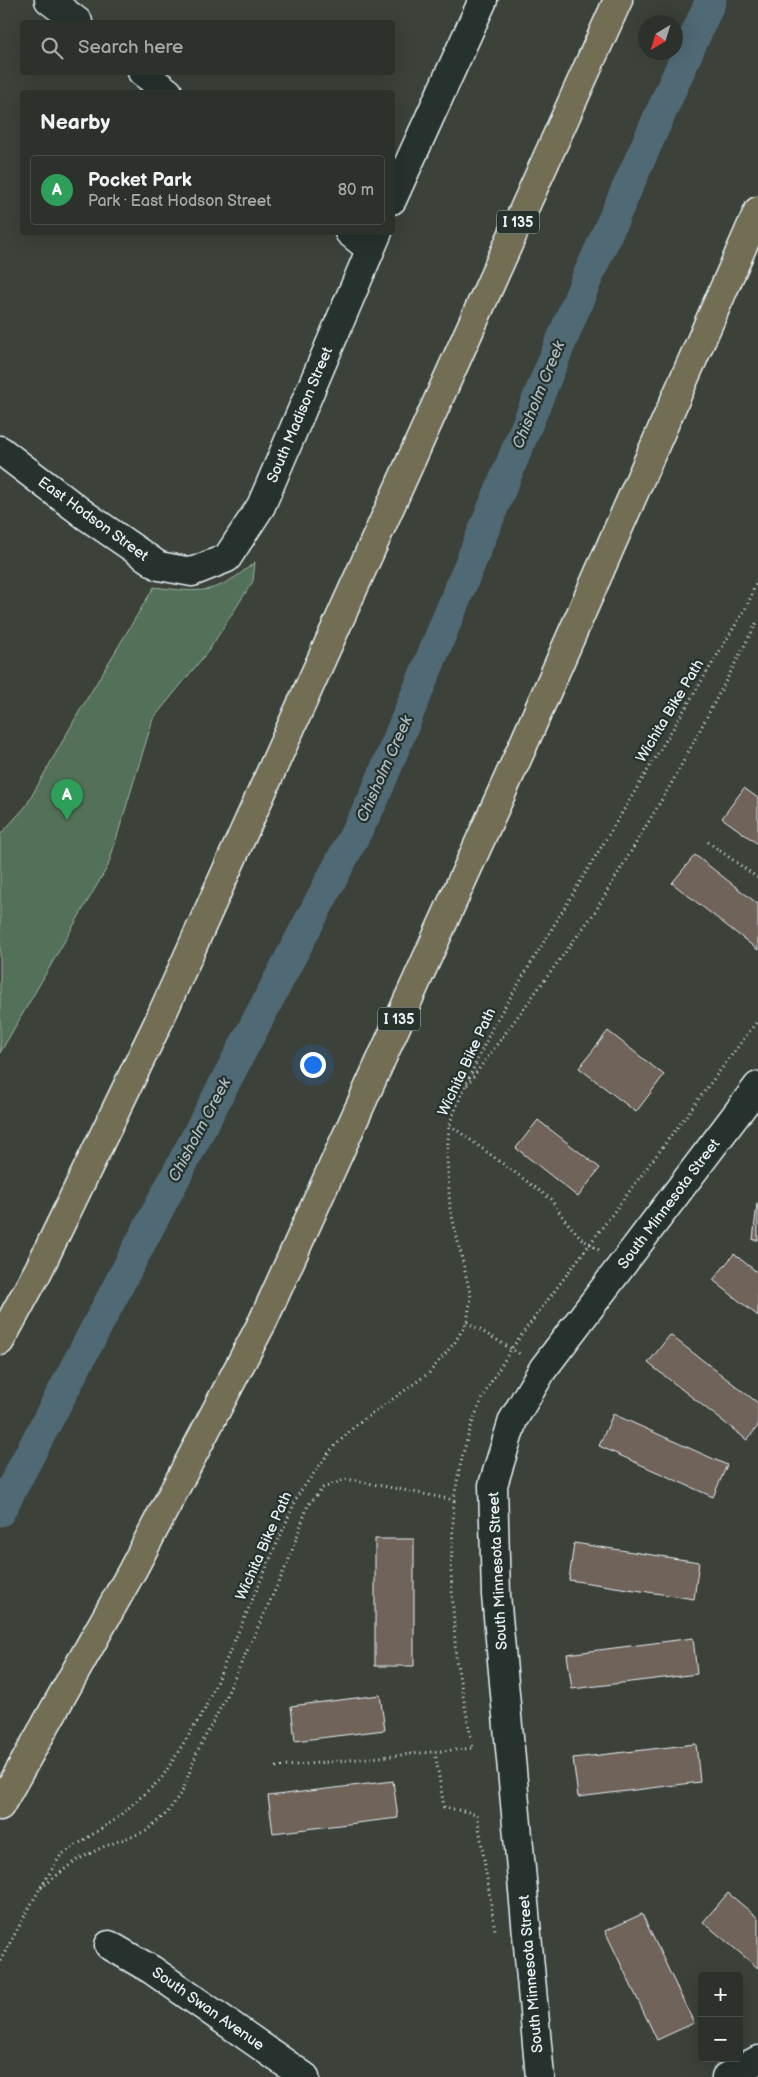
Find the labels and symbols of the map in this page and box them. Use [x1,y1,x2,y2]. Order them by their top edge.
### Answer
north arrow [638,15,683,60]
road number: I 135 [497,210,539,233]
water label: Chisholm Creek [509,337,570,452]
street label: South Madison Street [263,344,337,486]
street label: East Hodson Street [34,473,152,566]
street label: Wichita Bike Path [632,656,708,766]
water label: Chisholm Creek [353,712,417,825]
pin: A [51,779,83,820]
street label: Wichita Bike Path [434,1005,500,1119]
road number: I 135 [378,1008,420,1030]
your location [300,1052,326,1078]
water label: Chisholm Creek [165,1074,236,1185]
street label: South Minnesota Street [614,1135,724,1273]
street label: Wichita Bike Path [232,1489,296,1603]
street label: South Minnesota Street [484,1491,512,1651]
street label: South Minnesota Street [515,1894,547,2054]
street label: South Swan Avenue [148,1963,268,2055]

